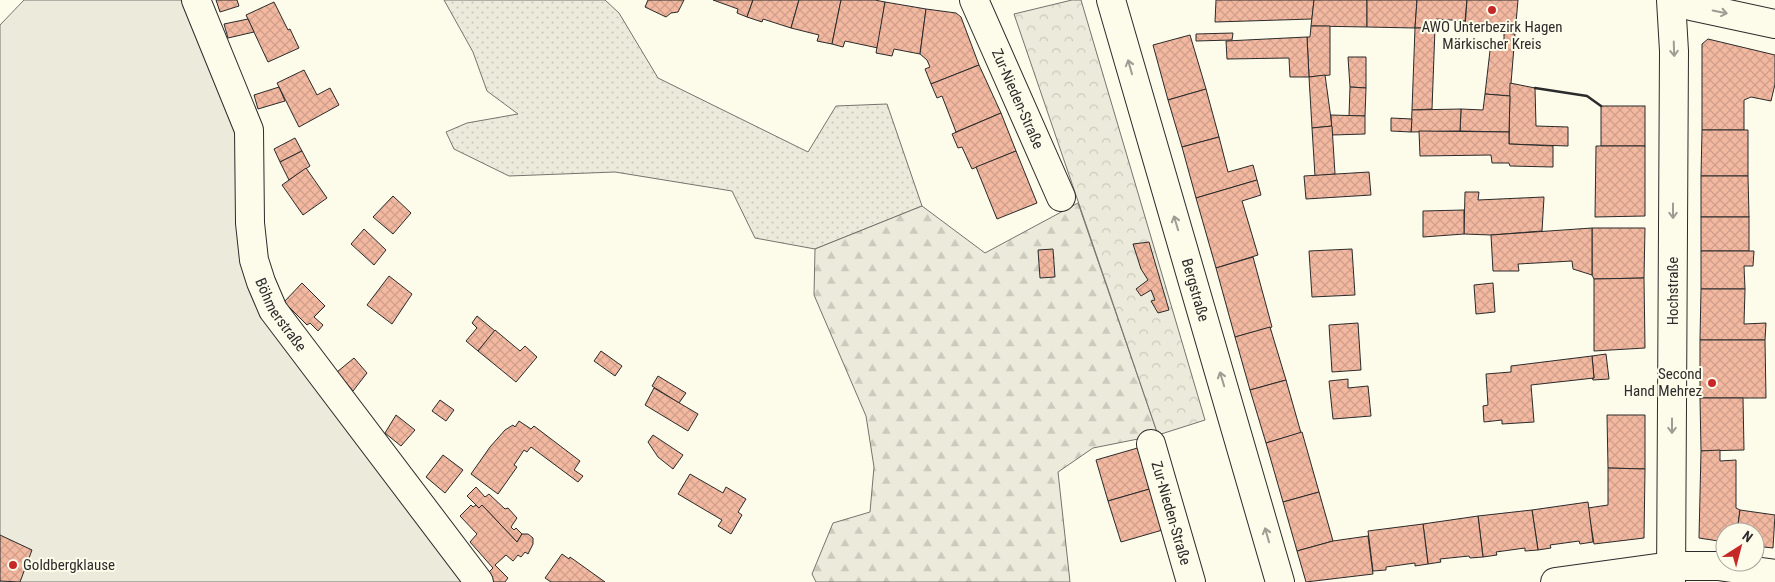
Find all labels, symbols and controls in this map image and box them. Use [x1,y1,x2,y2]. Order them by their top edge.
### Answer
marker: AWO Unterbezirk Hagen Märkischer Kreis [1486,4,1498,16]
one-way arrow [1712,8,1728,18]
place label: AWO Unterbezirk Hagen Märkischer Kreis [1421,18,1563,53]
one-way arrow [1669,40,1678,56]
street label: Zur-Nieden-Straße [988,46,1048,151]
one-way arrow [1124,60,1134,76]
one-way arrow [1668,202,1678,219]
one-way arrow [1170,216,1180,232]
street label: Bergstraße [1178,256,1213,324]
street label: Hochstraße [1664,257,1682,325]
street label: Böhmerstraße [251,275,310,355]
place label: Second Hand Mehrez [1624,365,1702,400]
one-way arrow [1217,371,1227,387]
marker: Second Hand Mehrez [1706,377,1718,389]
one-way arrow [1667,418,1677,434]
street label: Zur-Nieden-Straße [1147,459,1195,567]
north arrow [1715,522,1765,572]
text: N [1739,527,1756,545]
one-way arrow [1262,528,1271,544]
place label: Goldbergklause [23,556,115,574]
marker: Goldbergklause [7,559,19,571]

